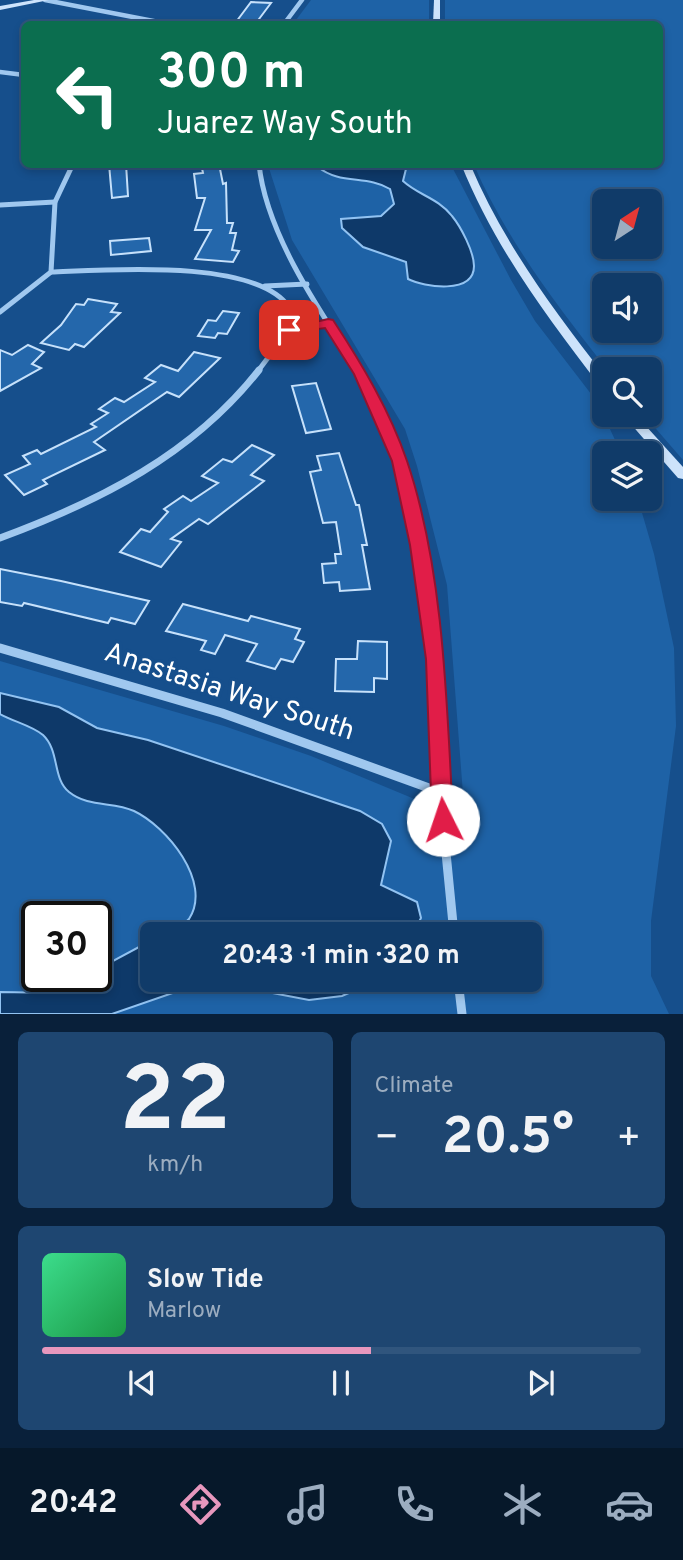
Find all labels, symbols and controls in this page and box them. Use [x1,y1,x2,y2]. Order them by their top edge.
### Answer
text: 300 m [157,44,305,106]
icon: left [42,49,133,140]
text: Juarez Way South [157,105,413,145]
north arrow [592,189,662,259]
map controls [592,189,662,511]
button: sound [592,273,662,343]
pin [259,300,319,360]
icon: arrive [270,311,308,349]
button: search [592,357,662,427]
button: layers [592,441,662,511]
street label: Anastasia Way South [99,636,359,750]
position arrow [406,783,480,857]
speed limit sign: 30 [21,901,112,992]
text: 20:43 · 1 min · 320 m [222,940,460,973]
text: 22 [120,1048,231,1163]
text: Climate [375,1072,453,1101]
text: 20.5° [442,1106,574,1172]
text: − [375,1115,399,1164]
text: + [616,1115,641,1164]
text: km/h [147,1151,203,1180]
text: Slow Tide [147,1264,264,1297]
text: Marlow [147,1297,221,1326]
icon: previous [123,1364,161,1402]
icon: pause [322,1364,360,1402]
icon: next [522,1364,560,1402]
icon: directions [176,1480,225,1529]
icon: music [283,1480,332,1529]
icon: phone [390,1480,439,1529]
icon: climate [498,1480,547,1529]
icon: car [605,1480,654,1529]
text: 20:42 [29,1484,118,1524]

